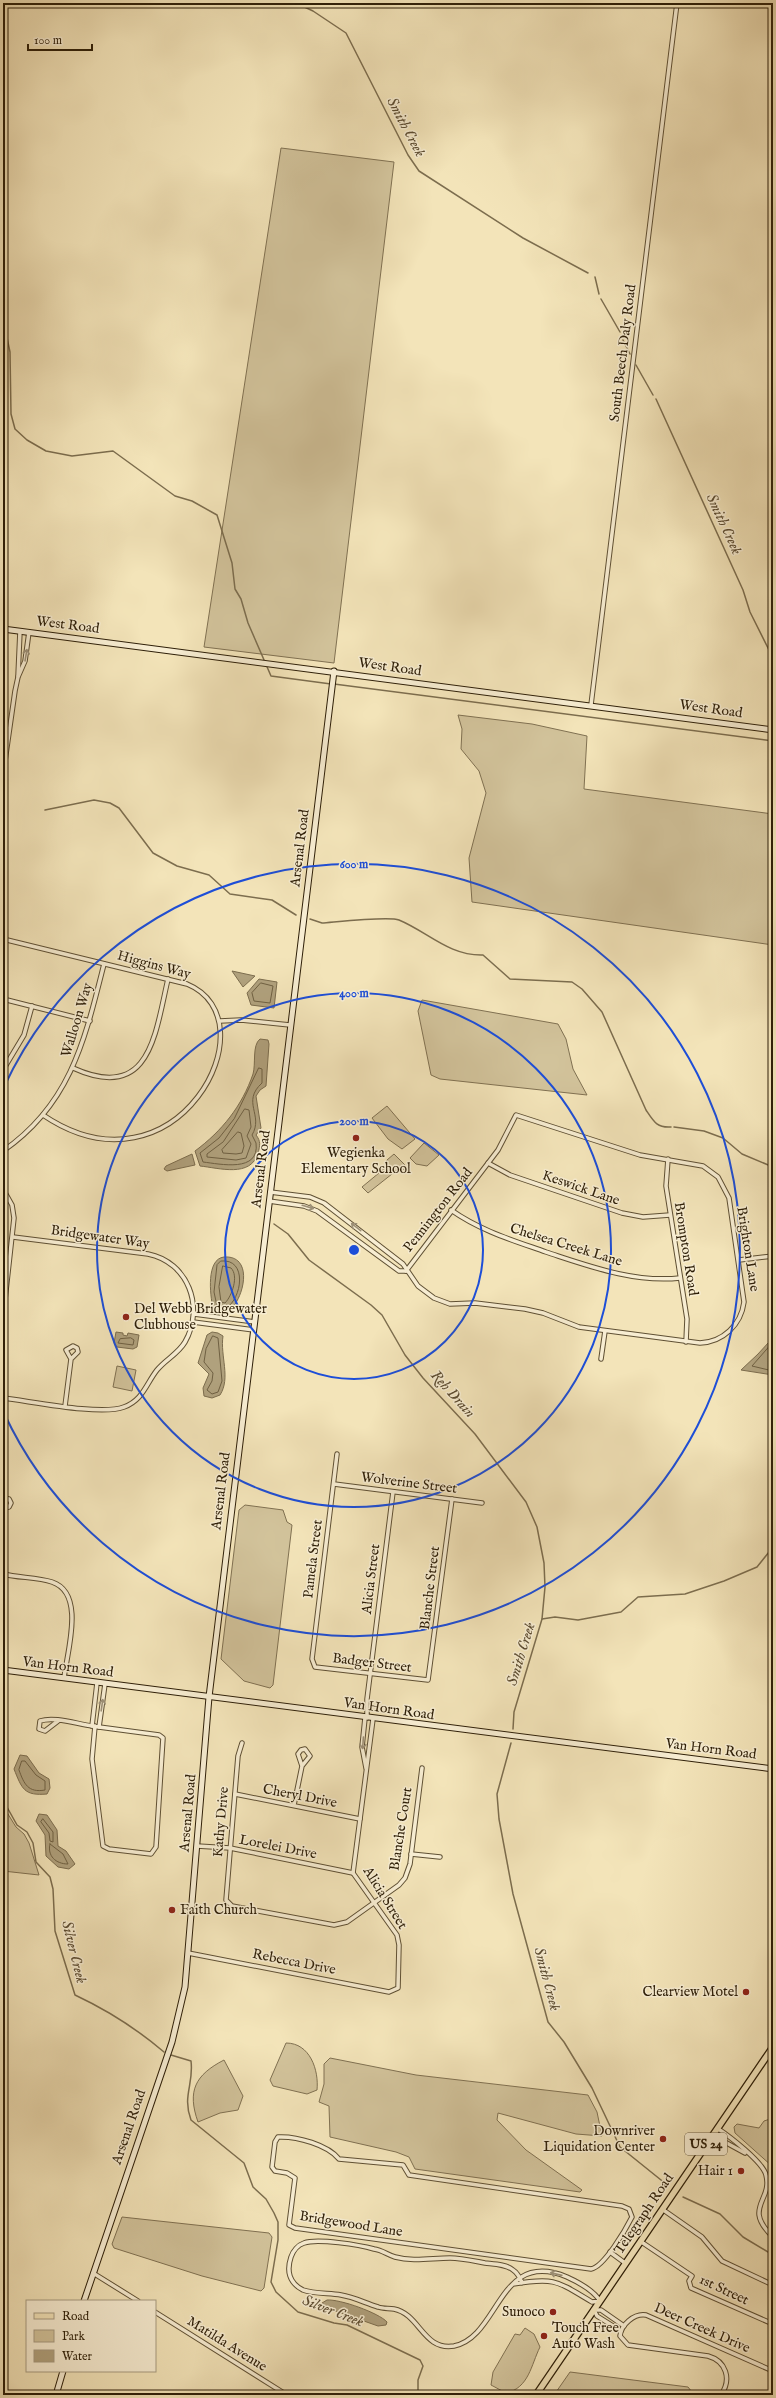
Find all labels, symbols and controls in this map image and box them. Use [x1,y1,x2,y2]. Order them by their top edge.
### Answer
scale bar [28,26,92,52]
text: 100 m [34,33,62,48]
water label: Smith Creek [382,94,430,160]
street label: South Beech Daly Road [606,283,640,423]
water label: Smith Creek [702,491,746,557]
street label: West Road [35,612,101,638]
one-way arrow [22,649,30,662]
street label: West Road [357,654,423,680]
street label: West Road [678,696,744,722]
street label: Arsenal Road [286,808,314,889]
text: 600 m [340,857,369,872]
street label: Higgins Way [115,947,193,983]
street label: Walloon Way [57,980,97,1059]
text: 400 m [339,986,370,1001]
text: 200 m [339,1114,369,1129]
street label: Arsenal Road [247,1129,275,1210]
marker: Wegienka Elementary School [351,1133,361,1143]
place label: Wegienka Elementary School [301,1144,411,1178]
street label: Pennington Road [399,1164,477,1256]
street label: Keswick Lane [540,1166,623,1210]
street label: Brompton Road [670,1201,702,1298]
one-way arrow [301,1204,314,1211]
street label: Brighton Lane [732,1205,764,1293]
street label: Chelsea Creek Lane [508,1219,625,1271]
street label: Bridgewater Way [49,1221,151,1253]
one-way arrow [351,1223,362,1232]
centre of rings [347,1243,361,1257]
place label: Del Webb Bridgewater Clubhouse [134,1300,267,1334]
marker: Del Webb Bridgewater Clubhouse [121,1312,131,1322]
water label: Reh Drain [427,1366,479,1422]
street label: Arsenal Road [207,1451,235,1532]
street label: Wolverine Street [360,1468,458,1498]
street label: Pamela Street [299,1519,327,1599]
street label: Alicia Street [358,1543,384,1616]
street label: Blanche Street [416,1545,444,1631]
water label: Smith Creek [502,1620,540,1688]
street label: Badger Street [331,1649,413,1677]
street label: Van Horn Road [21,1652,115,1682]
street label: Van Horn Road [341,1694,436,1724]
one-way arrow [98,1699,106,1712]
street label: Van Horn Road [664,1734,758,1764]
one-way arrow [359,1736,366,1749]
street label: Arsenal Road [176,1773,200,1854]
street label: Cheryl Drive [261,1780,339,1812]
street label: Kathy Drive [209,1785,233,1858]
street label: Blanche Court [386,1786,417,1872]
street label: Lorelei Drive [238,1831,319,1863]
street label: Alicia Street [358,1862,411,1933]
place label: Faith Church [180,1901,258,1919]
marker: Faith Church [167,1905,177,1915]
water label: Silver Creek [57,1919,91,1985]
street label: Rebecca Drive [251,1945,338,1979]
water label: Smith Creek [529,1945,565,2013]
place label: Clearview Motel [642,1983,738,2001]
marker: Clearview Motel [741,1987,751,1997]
street label: Arsenal Road [107,2087,150,2168]
place label: Downriver Liquidation Center [543,2122,655,2156]
road number: US 24 [685,2133,727,2155]
marker: Downriver Liquidation Center [658,2134,668,2144]
place label: Hair 1 [698,2162,733,2180]
marker: Hair 1 [736,2166,746,2176]
street label: Telegraph Road [610,2170,678,2258]
street label: Bridgewood Lane [298,2207,404,2241]
one-way arrow [550,2269,563,2277]
street label: 1st Street [696,2271,752,2309]
water label: Silver Creek [300,2291,366,2331]
street label: Deer Creek Drive [651,2299,753,2357]
legend [26,2300,156,2372]
place label: Sunoco [502,2303,545,2321]
marker: Sunoco [548,2307,558,2317]
text: Road [62,2309,90,2324]
street label: Matilda Avenue [184,2312,271,2376]
place label: Touch Free Auto Wash [551,2319,619,2353]
text: Park [62,2329,85,2344]
marker: Touch Free Auto Wash [539,2331,549,2341]
text: Water [62,2349,93,2364]

